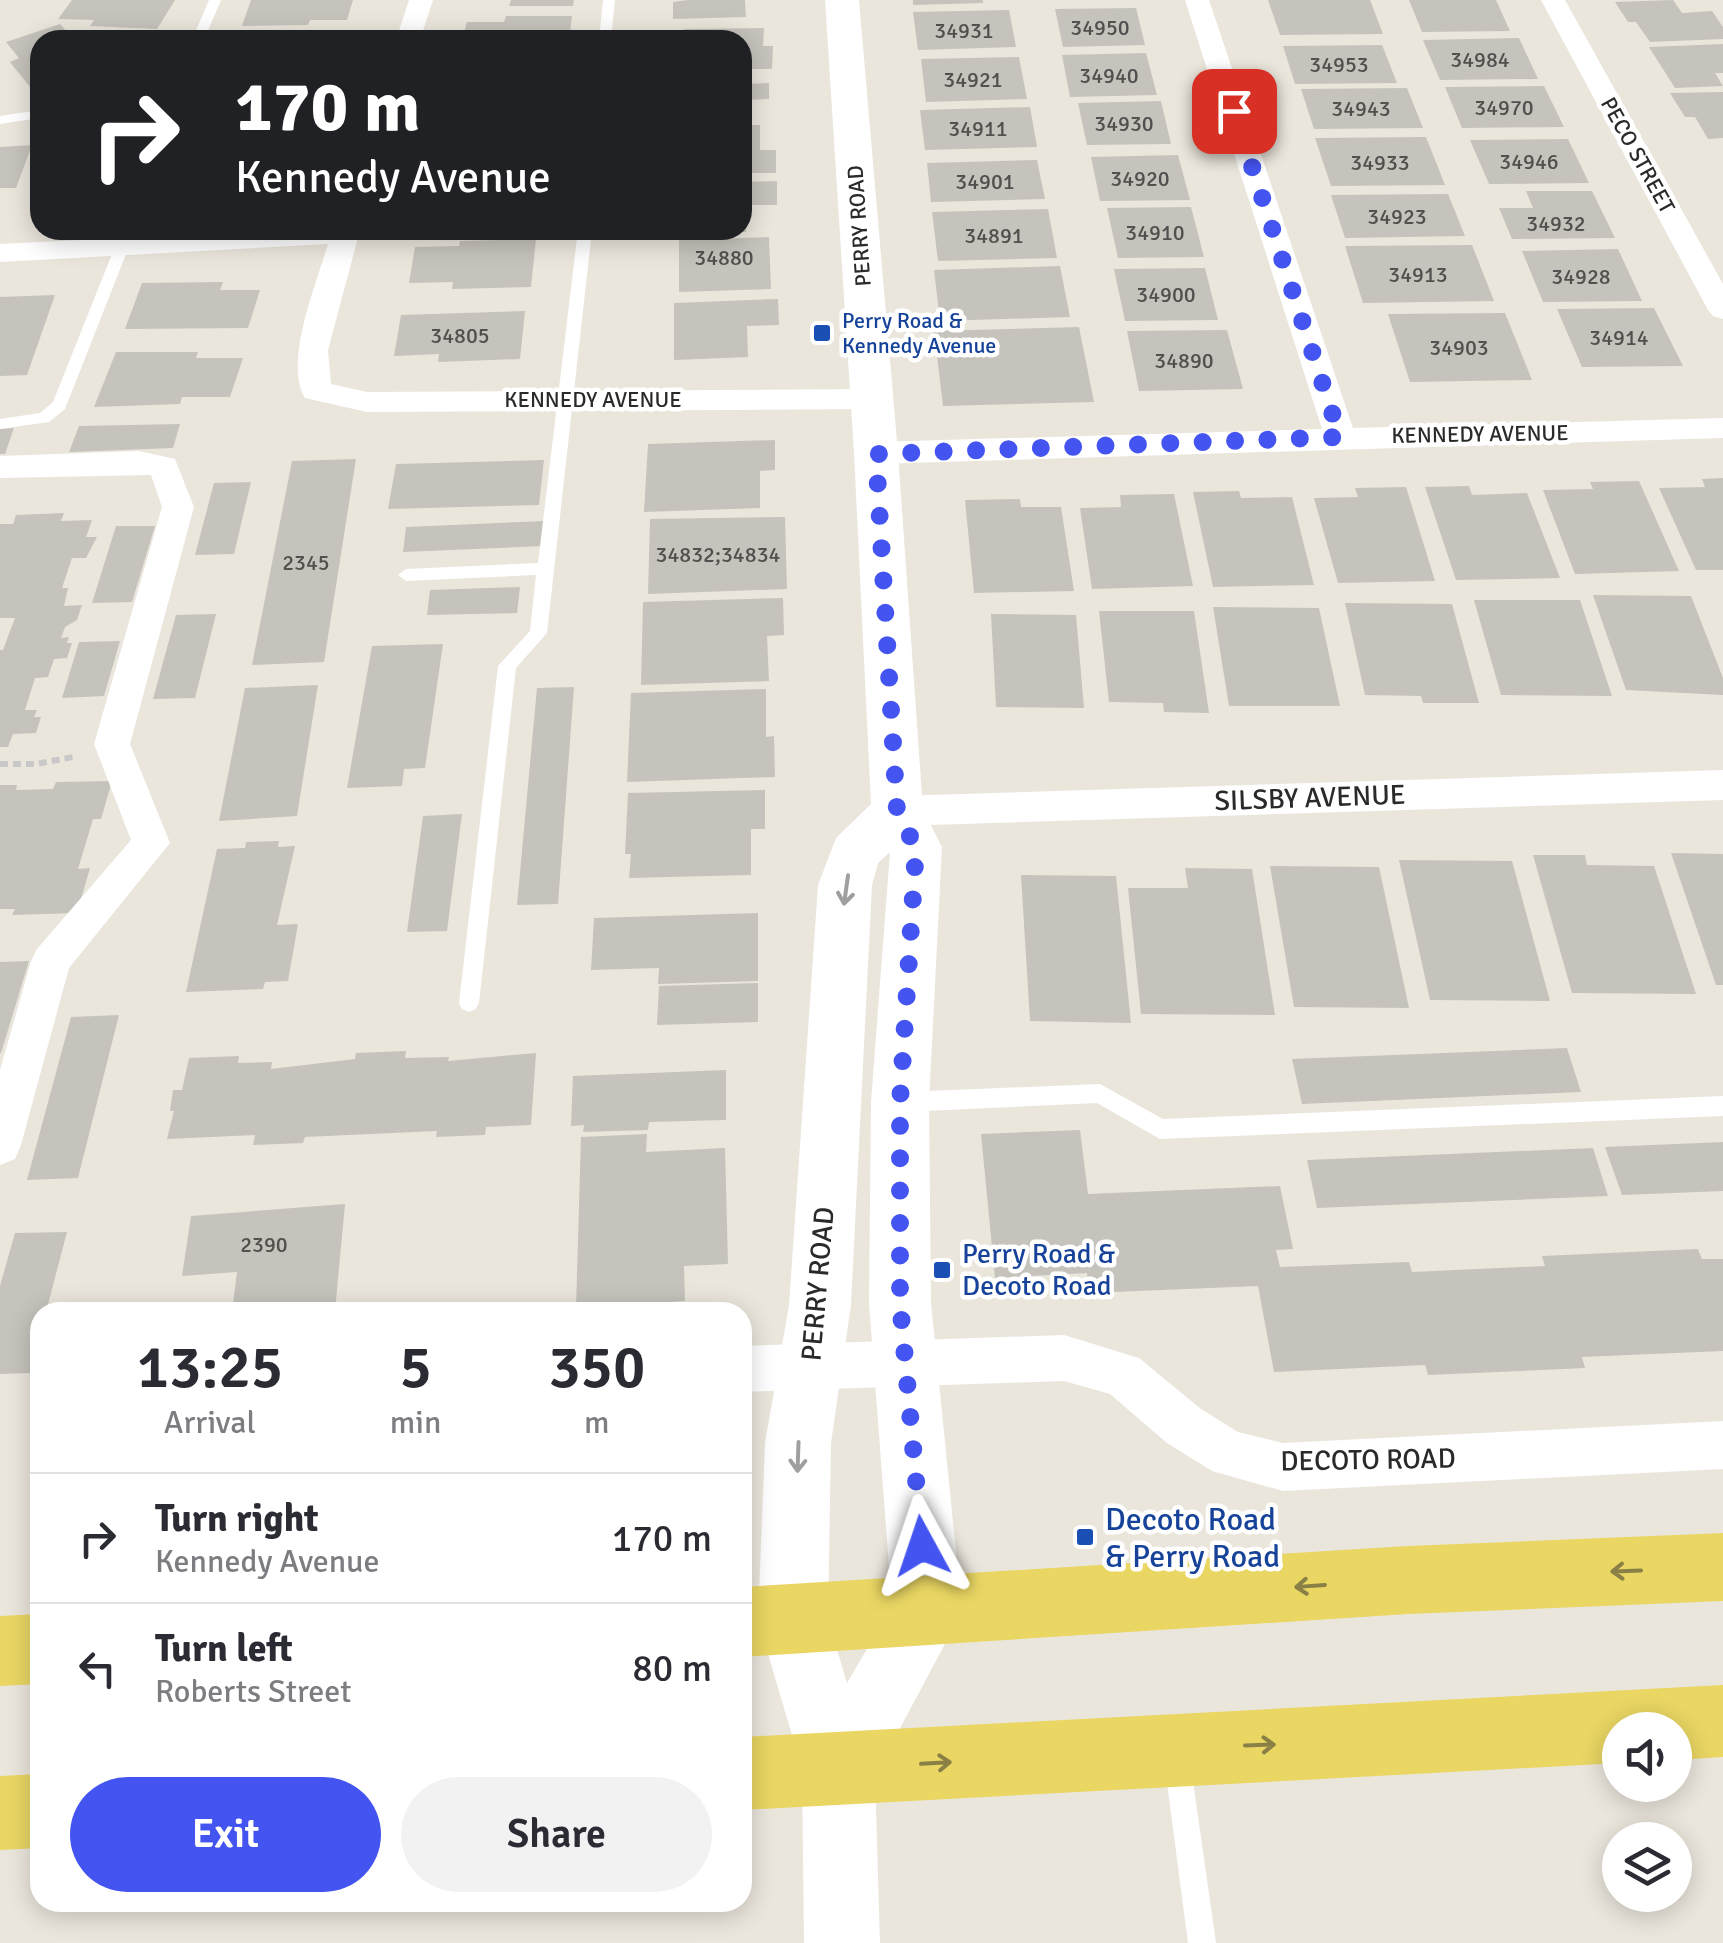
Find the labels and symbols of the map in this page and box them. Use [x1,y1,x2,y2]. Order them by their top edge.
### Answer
house number: 34950 [1070,14,1130,41]
house number: 34931 [934,17,994,44]
house number: 34984 [1450,46,1510,73]
house number: 34953 [1309,51,1369,78]
house number: 34940 [1079,62,1139,89]
house number: 34921 [943,66,1003,93]
pin [1192,69,1277,154]
street label: PECO STREET [1595,92,1681,218]
house number: 34970 [1474,94,1534,121]
house number: 34943 [1331,95,1391,122]
house number: 34930 [1094,110,1154,137]
house number: 34911 [948,115,1008,142]
house number: 34946 [1499,148,1559,175]
house number: 34933 [1350,149,1410,176]
street label: PERRY ROAD [841,164,877,288]
house number: 34920 [1110,165,1170,192]
house number: 34901 [955,168,1015,195]
house number: 34923 [1367,203,1427,230]
house number: 34932 [1526,210,1586,237]
house number: 34910 [1125,219,1185,246]
house number: 34891 [964,222,1024,249]
house number: 34880 [694,244,754,271]
house number: 34913 [1388,261,1448,288]
house number: 34928 [1551,263,1611,290]
house number: 34900 [1136,281,1196,308]
place label: Perry Road & Kennedy Avenue [842,307,996,359]
house number: 34805 [430,322,490,349]
marker: Perry Road & Kennedy Avenue [811,322,833,344]
house number: 34914 [1589,324,1649,351]
house number: 34903 [1429,334,1489,361]
house number: 34890 [1154,347,1214,374]
street label: KENNEDY AVENUE [504,386,682,413]
street label: KENNEDY AVENUE [1391,419,1569,449]
house number: 34832;34834 [656,541,781,568]
house number: 2345 [282,549,330,576]
street label: SILSBY AVENUE [1214,778,1406,818]
one-way arrow [837,873,855,906]
street label: PERRY ROAD [794,1205,842,1363]
house number: 2390 [240,1231,288,1258]
place label: Perry Road & Decoto Road [962,1237,1115,1303]
marker: Perry Road & Decoto Road [931,1259,953,1281]
one-way arrow [789,1441,808,1473]
street label: DECOTO ROAD [1280,1441,1456,1479]
position arrow [870,1494,974,1598]
place label: Decoto Road & Perry Road [1105,1500,1280,1576]
marker: Decoto Road & Perry Road [1074,1526,1096,1548]
one-way arrow [1610,1561,1642,1580]
one-way arrow [1295,1577,1327,1596]
one-way arrow [1244,1735,1276,1754]
one-way arrow [919,1753,951,1772]

